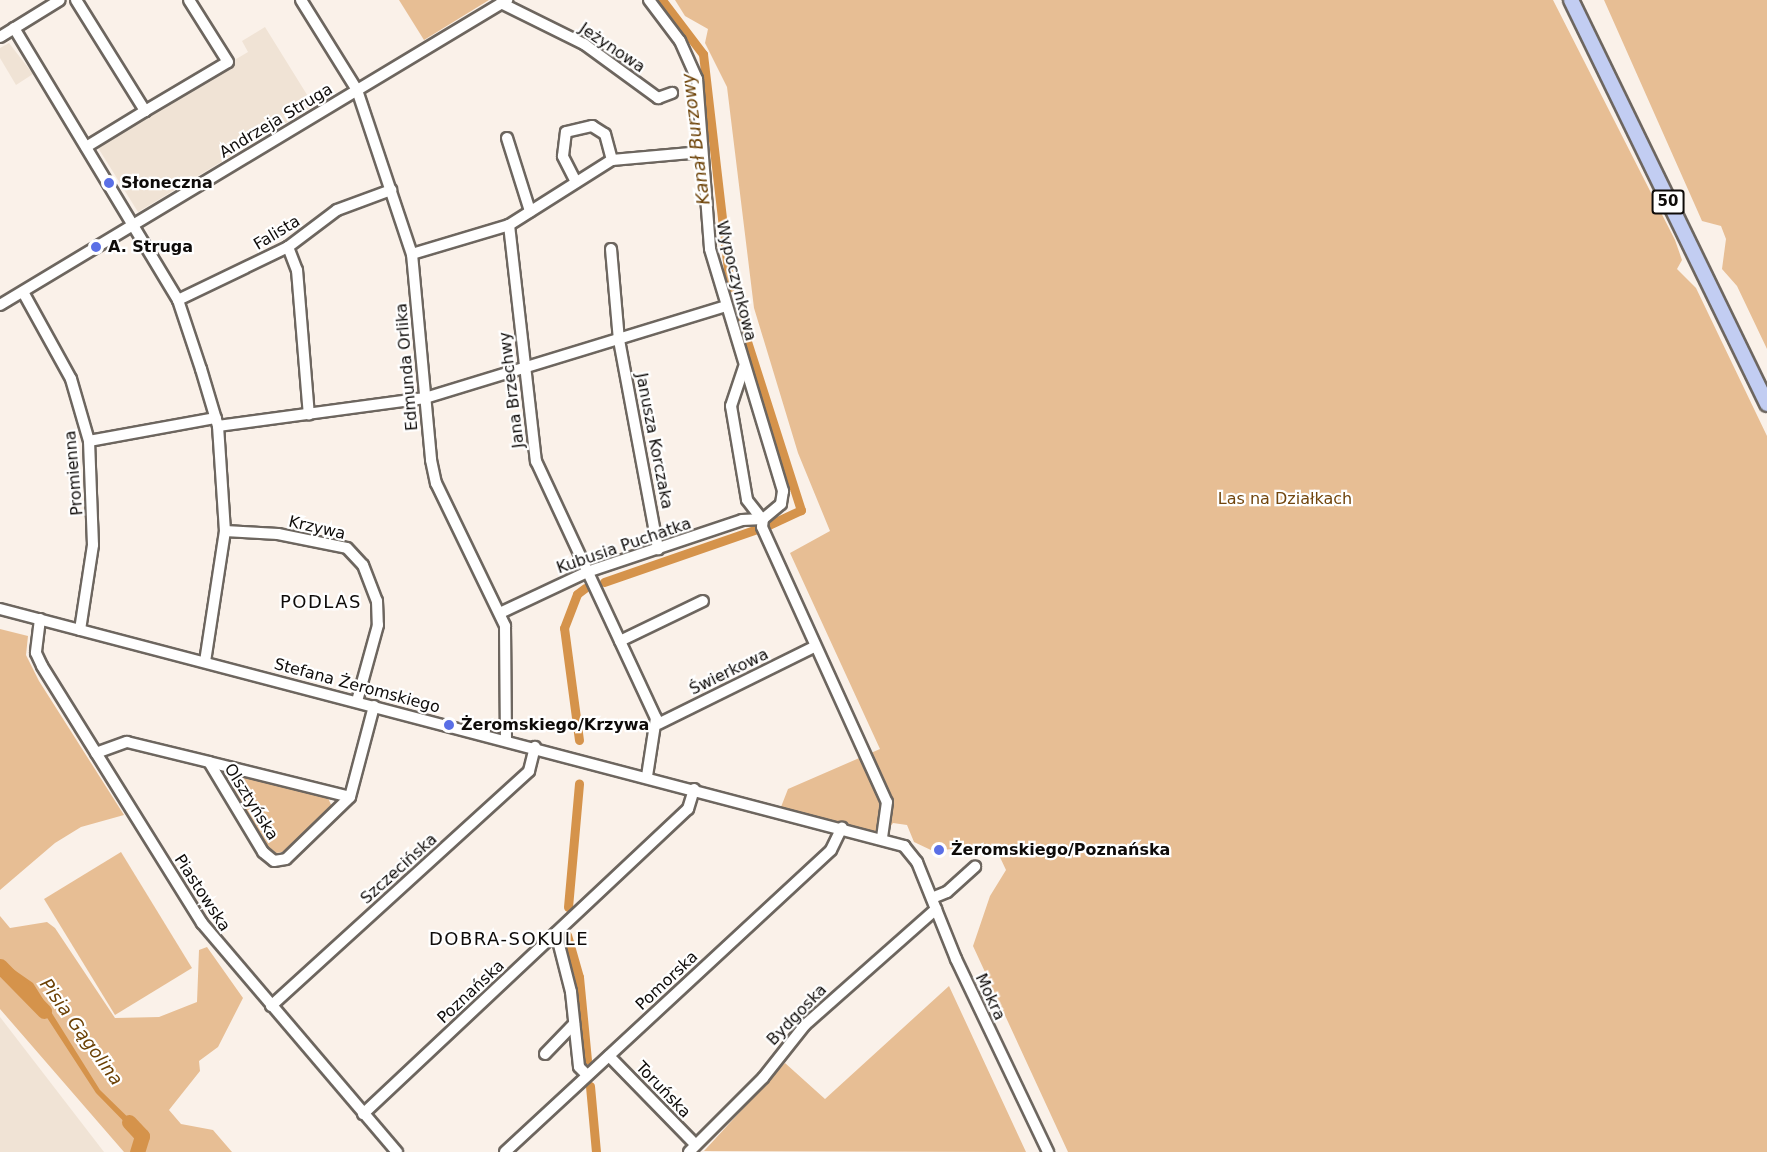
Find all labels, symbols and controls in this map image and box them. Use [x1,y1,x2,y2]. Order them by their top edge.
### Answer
street label: Jeżynowa [575,19,649,77]
water label: Kanał Burzowy [677,72,715,206]
street label: Andrzeja Struga [216,80,336,162]
place label: Słoneczna [121,173,213,193]
marker: Słoneczna [102,176,116,190]
road number: 50 [1652,190,1684,214]
street label: Falista [250,212,304,254]
street label: Wypoczynkowa [712,219,760,343]
place label: A. Struga [108,237,193,257]
marker: A. Struga [89,240,103,254]
street label: Edmunda Orlika [392,302,422,432]
street label: Jana Brzechwy [495,331,529,449]
street label: Janusza Korczaka [631,371,677,511]
street label: Promienna [61,430,87,516]
park label: Las na Działkach [1218,489,1352,509]
street label: Krzywa [287,512,347,544]
street label: Kubusia Puchatka [554,514,694,578]
district label: PODLAS [280,591,362,613]
street label: Świerkowa [686,645,772,699]
street label: Stefana Żeromskiego [272,655,442,717]
place label: Żeromskiego/Krzywa [461,715,649,735]
marker: Żeromskiego/Krzywa [442,718,456,732]
street label: Olsztyńska [220,760,282,844]
street label: Szczecińska [357,830,441,908]
place label: Żeromskiego/Poznańska [951,840,1170,860]
marker: Żeromskiego/Poznańska [932,843,946,857]
street label: Piastowska [170,851,234,935]
district label: DOBRA-SOKULE [429,928,589,950]
street label: Pomorska [632,947,702,1015]
street label: Poznańska [434,956,508,1028]
street label: Mokra [971,971,1009,1023]
water label: Pisia Gągolina [35,974,127,1090]
street label: Bydgoska [763,980,831,1050]
street label: Toruńska [631,1058,695,1122]

